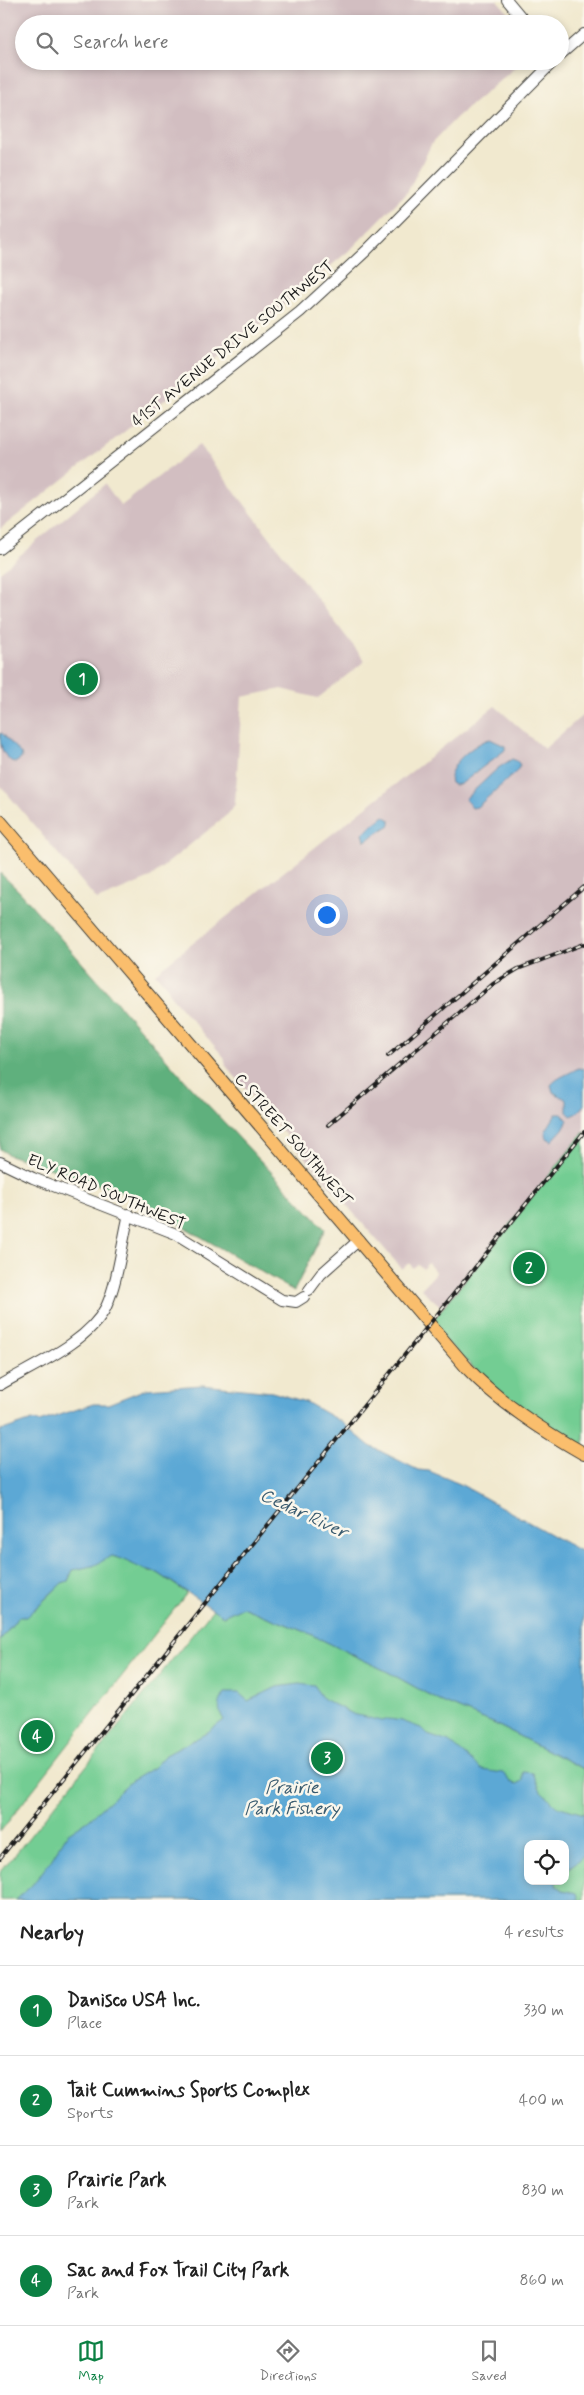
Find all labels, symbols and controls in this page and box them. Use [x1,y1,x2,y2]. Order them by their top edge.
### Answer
search box [15,15,569,70]
icon: search [33,29,61,57]
text: Search here [73,30,169,55]
street label: 41ST AVENUE DRIVE SOUTHWEST [128,256,338,432]
pin: 1 [66,660,98,698]
your location [314,902,340,928]
street label: C STREET SOUTHWEST [229,1069,357,1212]
street label: ELY ROAD SOUTHWEST [24,1150,189,1235]
pin: 2 [513,1249,545,1287]
water label: Cedar River [256,1483,353,1546]
pin: 4 [21,1717,53,1755]
pin: 3 [311,1739,343,1777]
water label: Prairie Park Fishery [245,1776,341,1821]
map controls [524,1840,569,1885]
button: locate [524,1840,569,1885]
text: Nearby [20,1919,84,1947]
text: 4 results [504,1922,564,1943]
text: Danisco USA Inc. [67,1988,200,2013]
text: 1 [32,2000,40,2021]
text: 330 m [523,2000,564,2021]
text: Place [67,2013,102,2034]
text: Tait Cummins Sports Complex [67,2078,310,2103]
text: 2 [32,2090,40,2111]
text: 400 m [519,2090,564,2111]
text: Sports [67,2103,113,2124]
text: Prairie Park [67,2168,167,2193]
text: 3 [32,2180,40,2201]
text: 830 m [522,2180,564,2201]
text: Park [67,2193,99,2214]
text: Sac and Fox Trail City Park [67,2258,289,2283]
text: 4 [31,2270,41,2291]
text: 860 m [519,2270,564,2291]
text: Park [67,2283,99,2304]
tab: Map [77,2337,105,2385]
tab: Directions [260,2337,317,2385]
tab: Saved [471,2337,507,2385]

